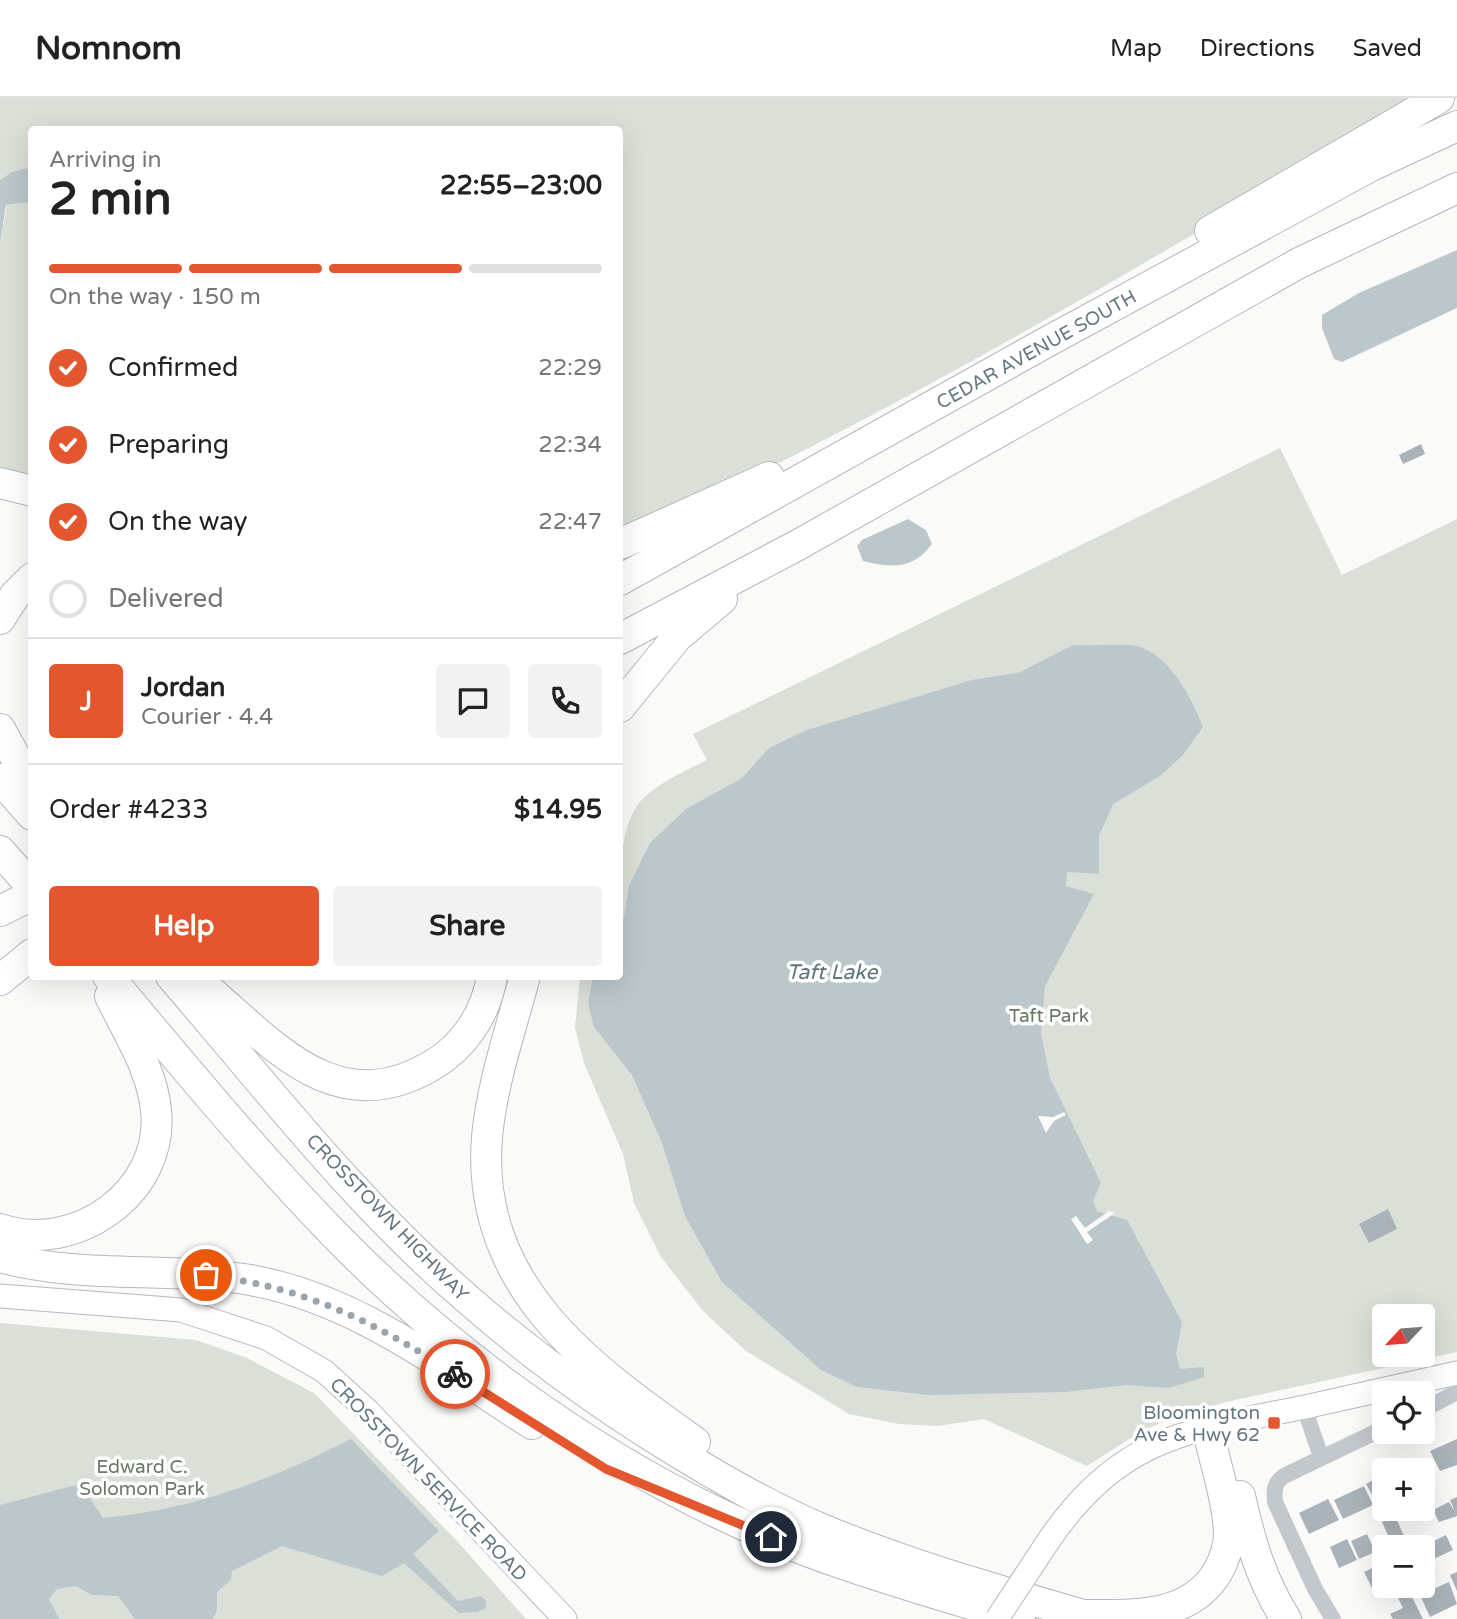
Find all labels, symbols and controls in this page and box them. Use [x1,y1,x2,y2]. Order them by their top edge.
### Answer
text: Nomnom [35,29,182,68]
text: Map [1110,34,1162,63]
text: Directions [1200,34,1315,63]
text: Saved [1353,34,1422,63]
text: Arriving in [49,146,162,174]
text: 22:55–23:00 [440,170,602,201]
text: 2 min [49,172,172,227]
text: On the way · 150 m [49,283,261,311]
street label: CEDAR AVENUE SOUTH [933,286,1140,414]
icon: check [49,349,87,387]
text: Confirmed [108,352,238,383]
text: 22:29 [538,354,602,382]
icon: check [49,426,87,464]
text: Preparing [108,429,229,460]
text: 22:34 [538,431,602,459]
icon: check [49,503,87,541]
text: On the way [108,506,248,537]
text: 22:47 [538,508,602,536]
text: Delivered [108,583,224,614]
button: chat [436,664,510,738]
button: phone [528,664,602,738]
text: Jordan [141,672,225,703]
text: J [80,686,92,717]
text: Courier · 4.4 [141,703,273,731]
text: Order #4233 [49,794,209,825]
text: $14.95 [514,794,602,825]
button: Help [49,886,319,966]
button: Share [333,886,602,966]
water label: Taft Lake [787,960,879,985]
park label: Taft Park [1009,1005,1089,1027]
street label: CROSSTOWN HIGHWAY [302,1130,473,1306]
pin [176,1245,236,1305]
icon: bag [187,1256,225,1294]
north arrow [1372,1304,1435,1367]
map controls [1372,1304,1435,1598]
courier [420,1339,490,1409]
icon: bike [436,1355,474,1393]
street label: CROSSTOWN SERVICE ROAD [325,1373,531,1586]
button: locate [1372,1381,1435,1444]
place label: Bloomington Ave & Hwy 62 [1134,1402,1260,1446]
marker: Bloomington Ave & Hwy 62 [1266,1415,1282,1431]
park label: Edward C. Solomon Park [79,1456,205,1500]
button: + [1372,1458,1435,1521]
pin [741,1507,801,1567]
icon: home [752,1518,790,1556]
button: − [1372,1535,1435,1598]

